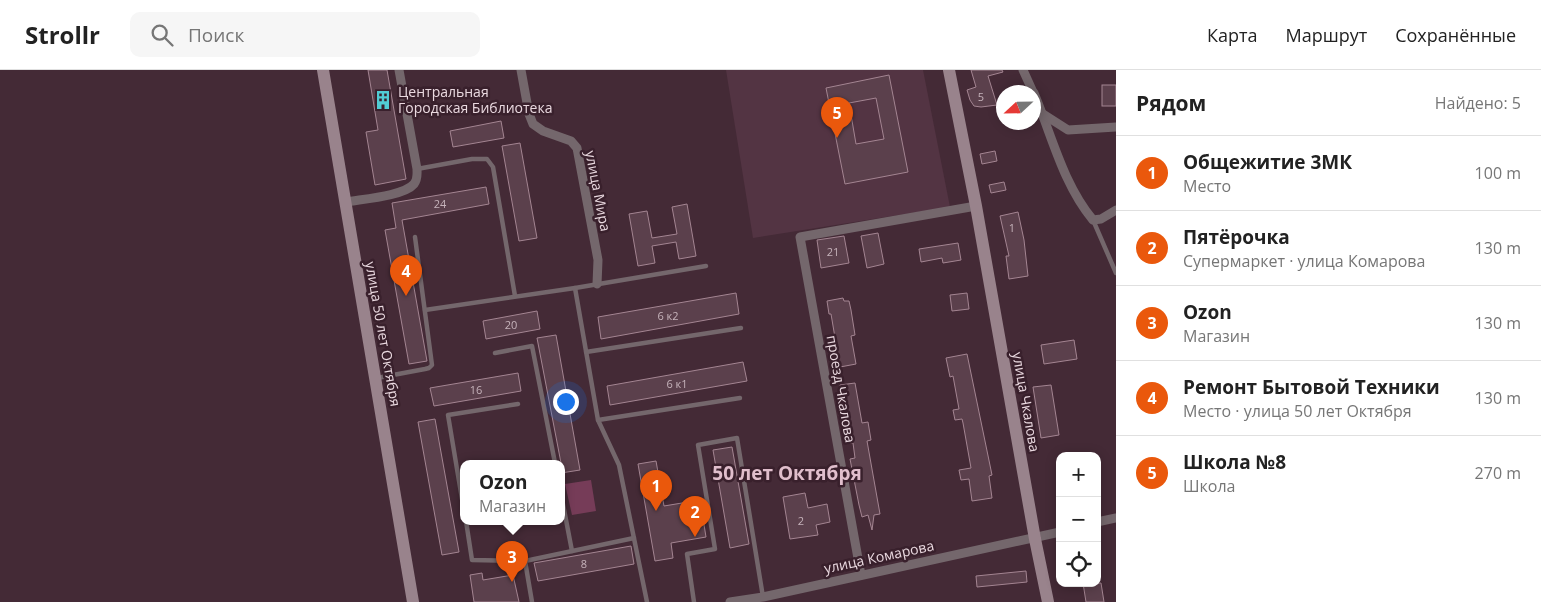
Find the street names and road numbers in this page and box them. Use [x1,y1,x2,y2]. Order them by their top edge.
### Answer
street label: улица Мира [581,149,616,233]
street label: улица 50 лет Октября [361,260,406,408]
street label: проезд Чкалова [823,334,860,444]
street label: улица Чкалова [1008,350,1045,453]
street label: улица Комарова [822,536,936,577]

